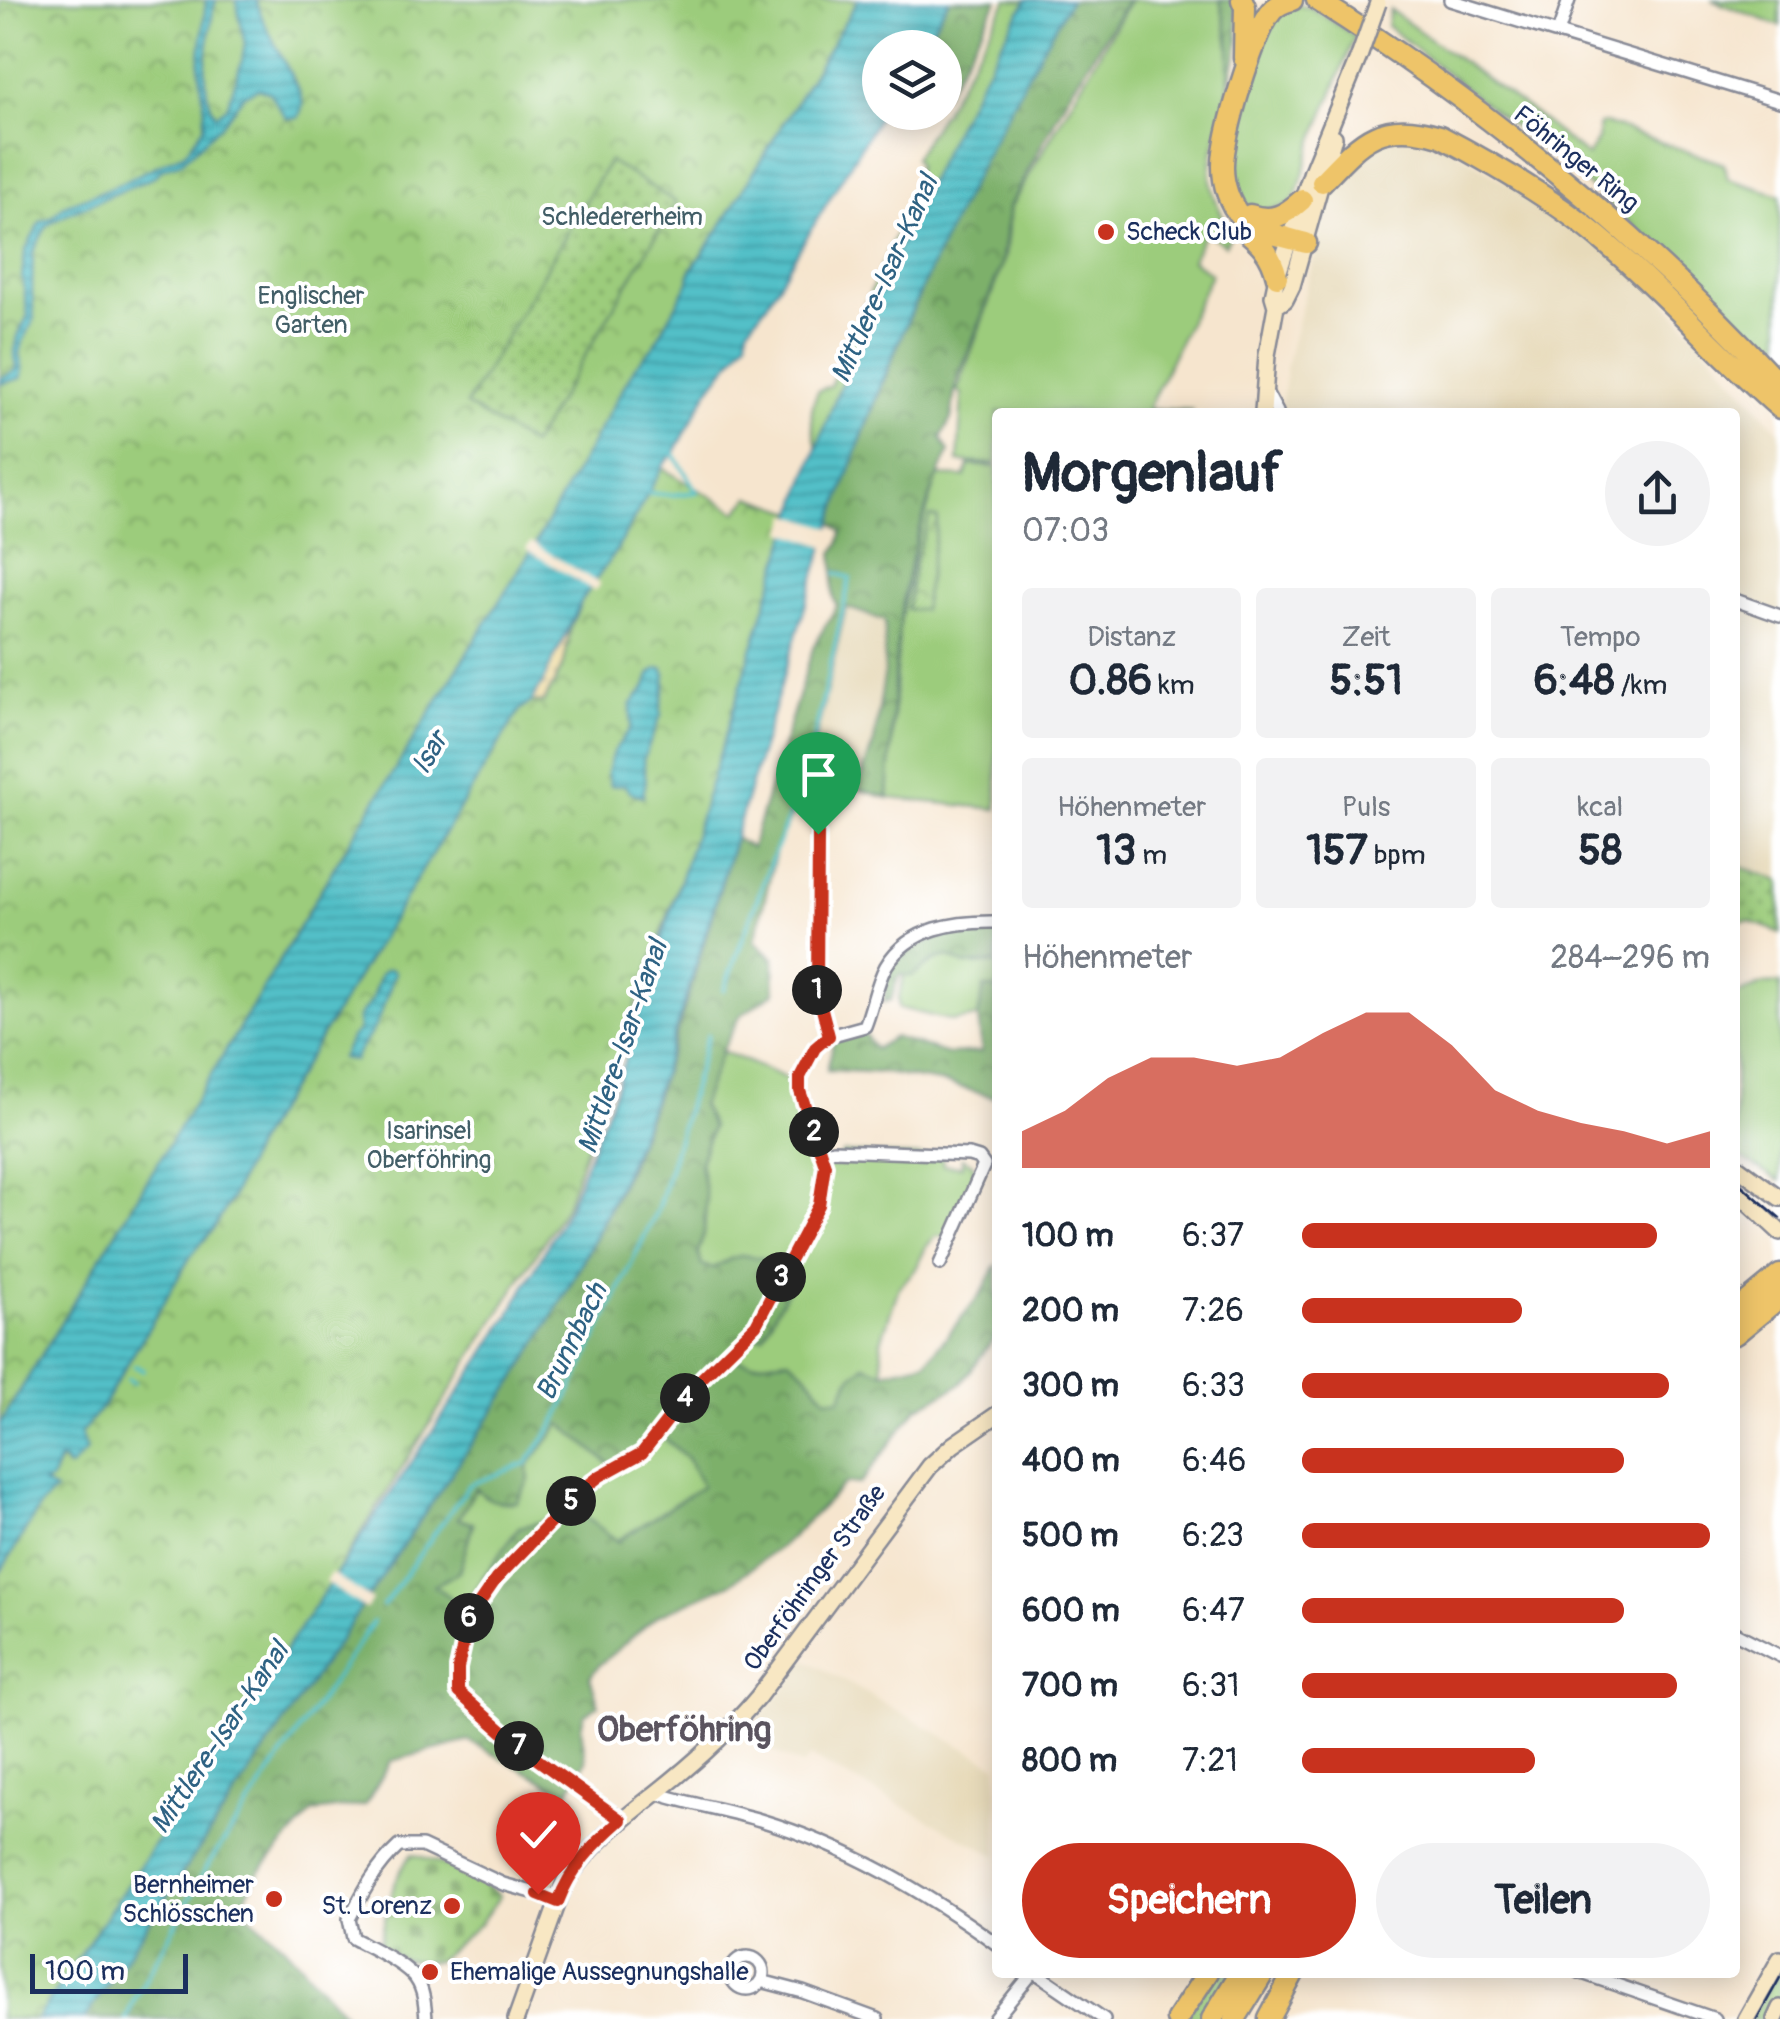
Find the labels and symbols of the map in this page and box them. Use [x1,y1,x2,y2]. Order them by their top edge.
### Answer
street label: Föhringer Ring [1507,99,1645,219]
water label: Mittlere-Isar-Kanal [824,167,948,388]
park label: Schledererheim [541,202,703,233]
place label: Scheck Club [1126,217,1252,248]
marker: Scheck Club [1095,221,1117,243]
park label: Englischer Garten [258,281,365,341]
water label: Isar [404,723,458,781]
pin [776,732,861,835]
water label: Mittlere-Isar-Kanal [570,933,677,1158]
pin: 1 [792,965,842,1015]
pin: 2 [789,1107,839,1157]
park label: Isarinsel Oberföhring [367,1116,491,1176]
pin: 3 [756,1252,806,1302]
water label: Brunnbach [529,1276,616,1406]
pin: 4 [660,1373,710,1423]
pin: 5 [546,1476,596,1526]
street label: Oberföhringer Straße [737,1478,893,1677]
pin: 6 [444,1593,494,1643]
water label: Mittlere-Isar-Kanal [143,1633,299,1840]
district label: Oberföhring [597,1708,771,1752]
pin: 7 [494,1721,544,1771]
pin [496,1792,581,1895]
place label: Bernheimer Schlösschen [123,1870,254,1930]
marker: Bernheimer Schlösschen [263,1888,285,1910]
place label: St. Lorenz [321,1891,432,1922]
marker: St. Lorenz [441,1895,463,1917]
scale bar [30,1949,188,1994]
place label: Ehemalige Aussegnungshalle [450,1957,749,1988]
marker: Ehemalige Aussegnungshalle [419,1961,441,1983]

